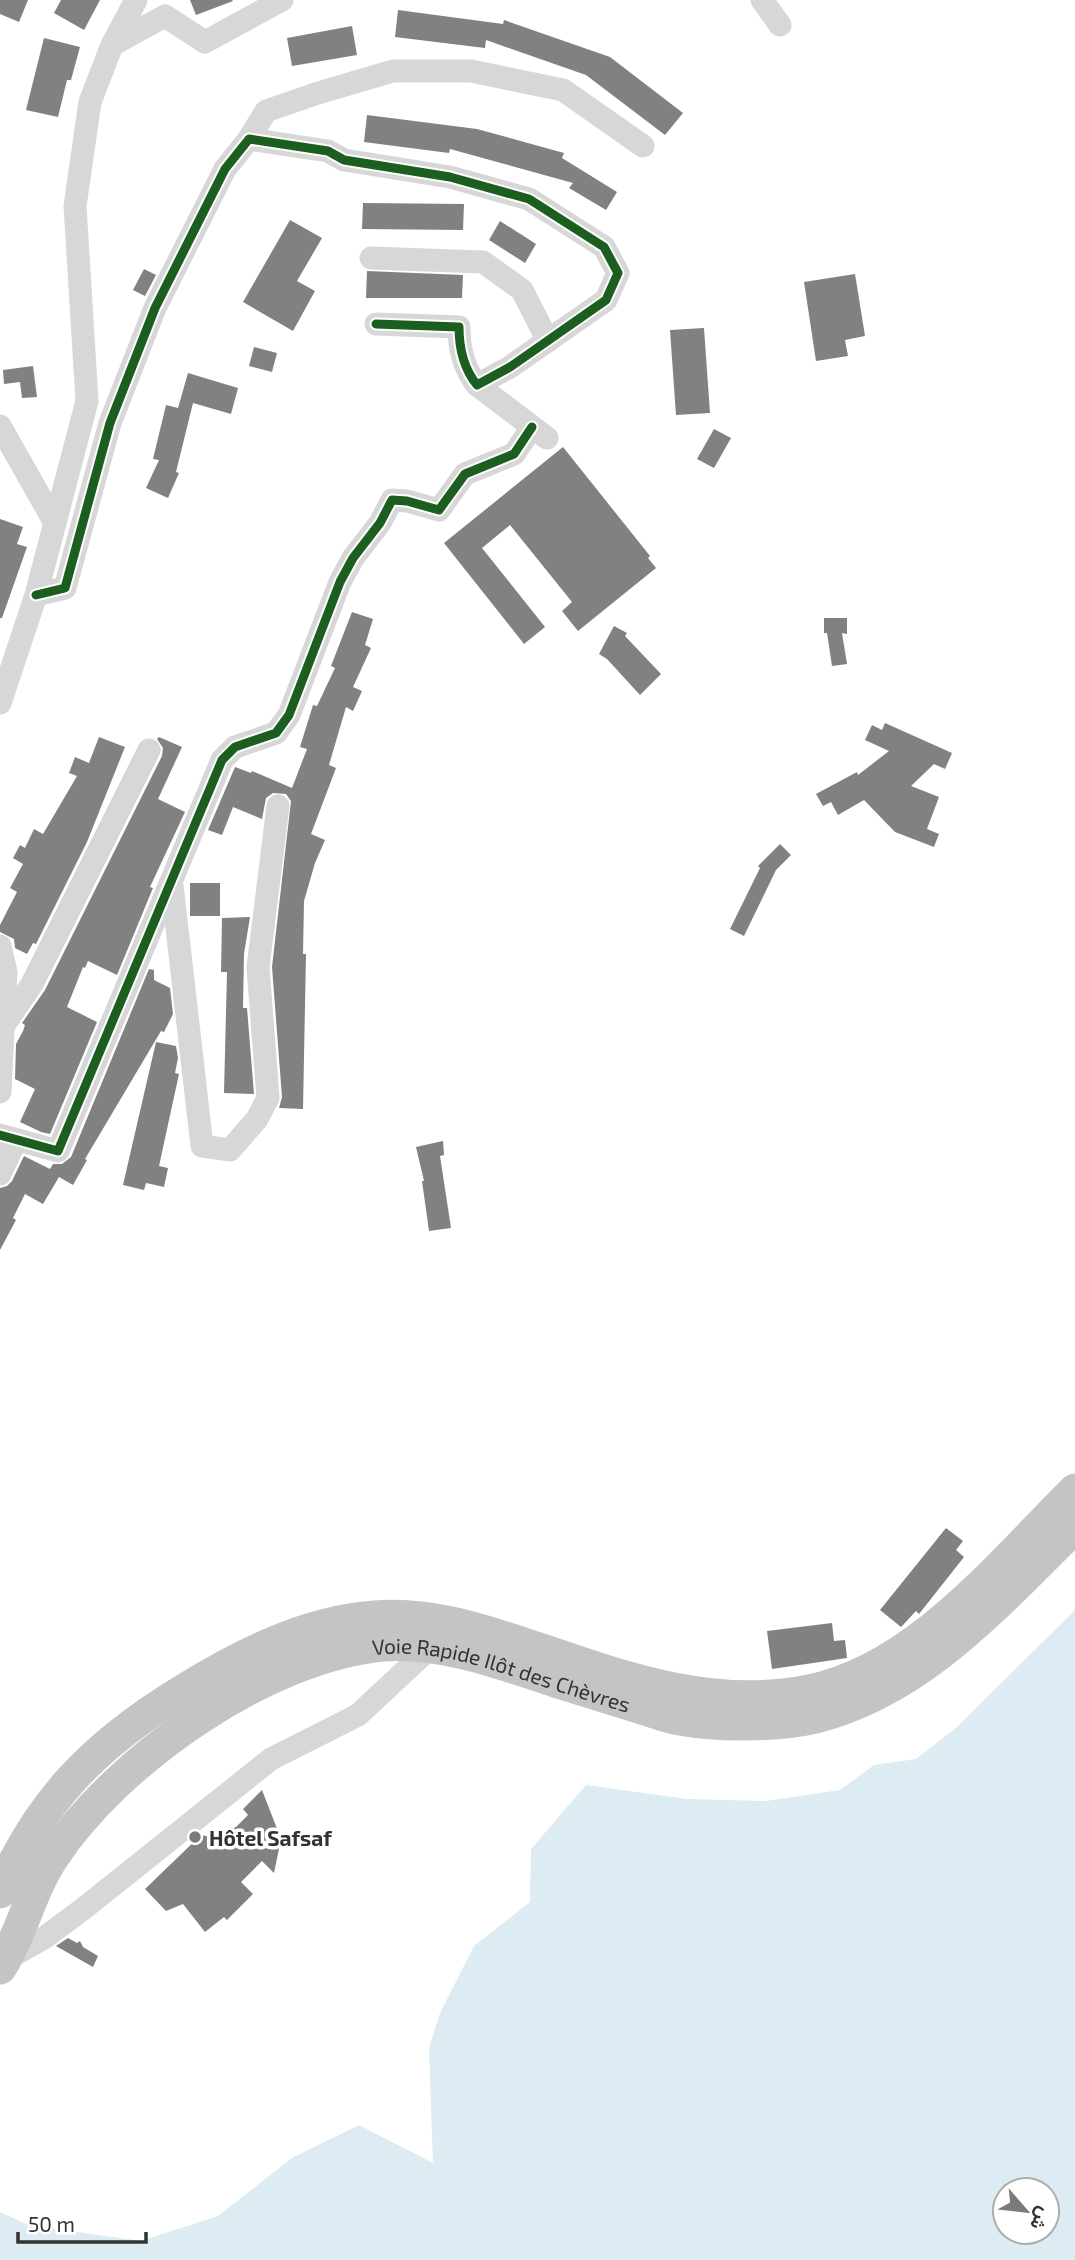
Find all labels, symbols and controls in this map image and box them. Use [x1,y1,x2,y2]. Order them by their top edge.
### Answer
street label: Voie Rapide Ilôt des Chèvres [371,1632,634,1716]
place label: Hôtel Safsaf [209,1825,332,1850]
marker: Hôtel Safsaf [187,1829,203,1845]
north arrow [991,2176,1061,2246]
scale bar [18,2200,145,2244]
text: ش [1025,2203,1057,2235]
text: 50 m [28,2211,75,2236]

